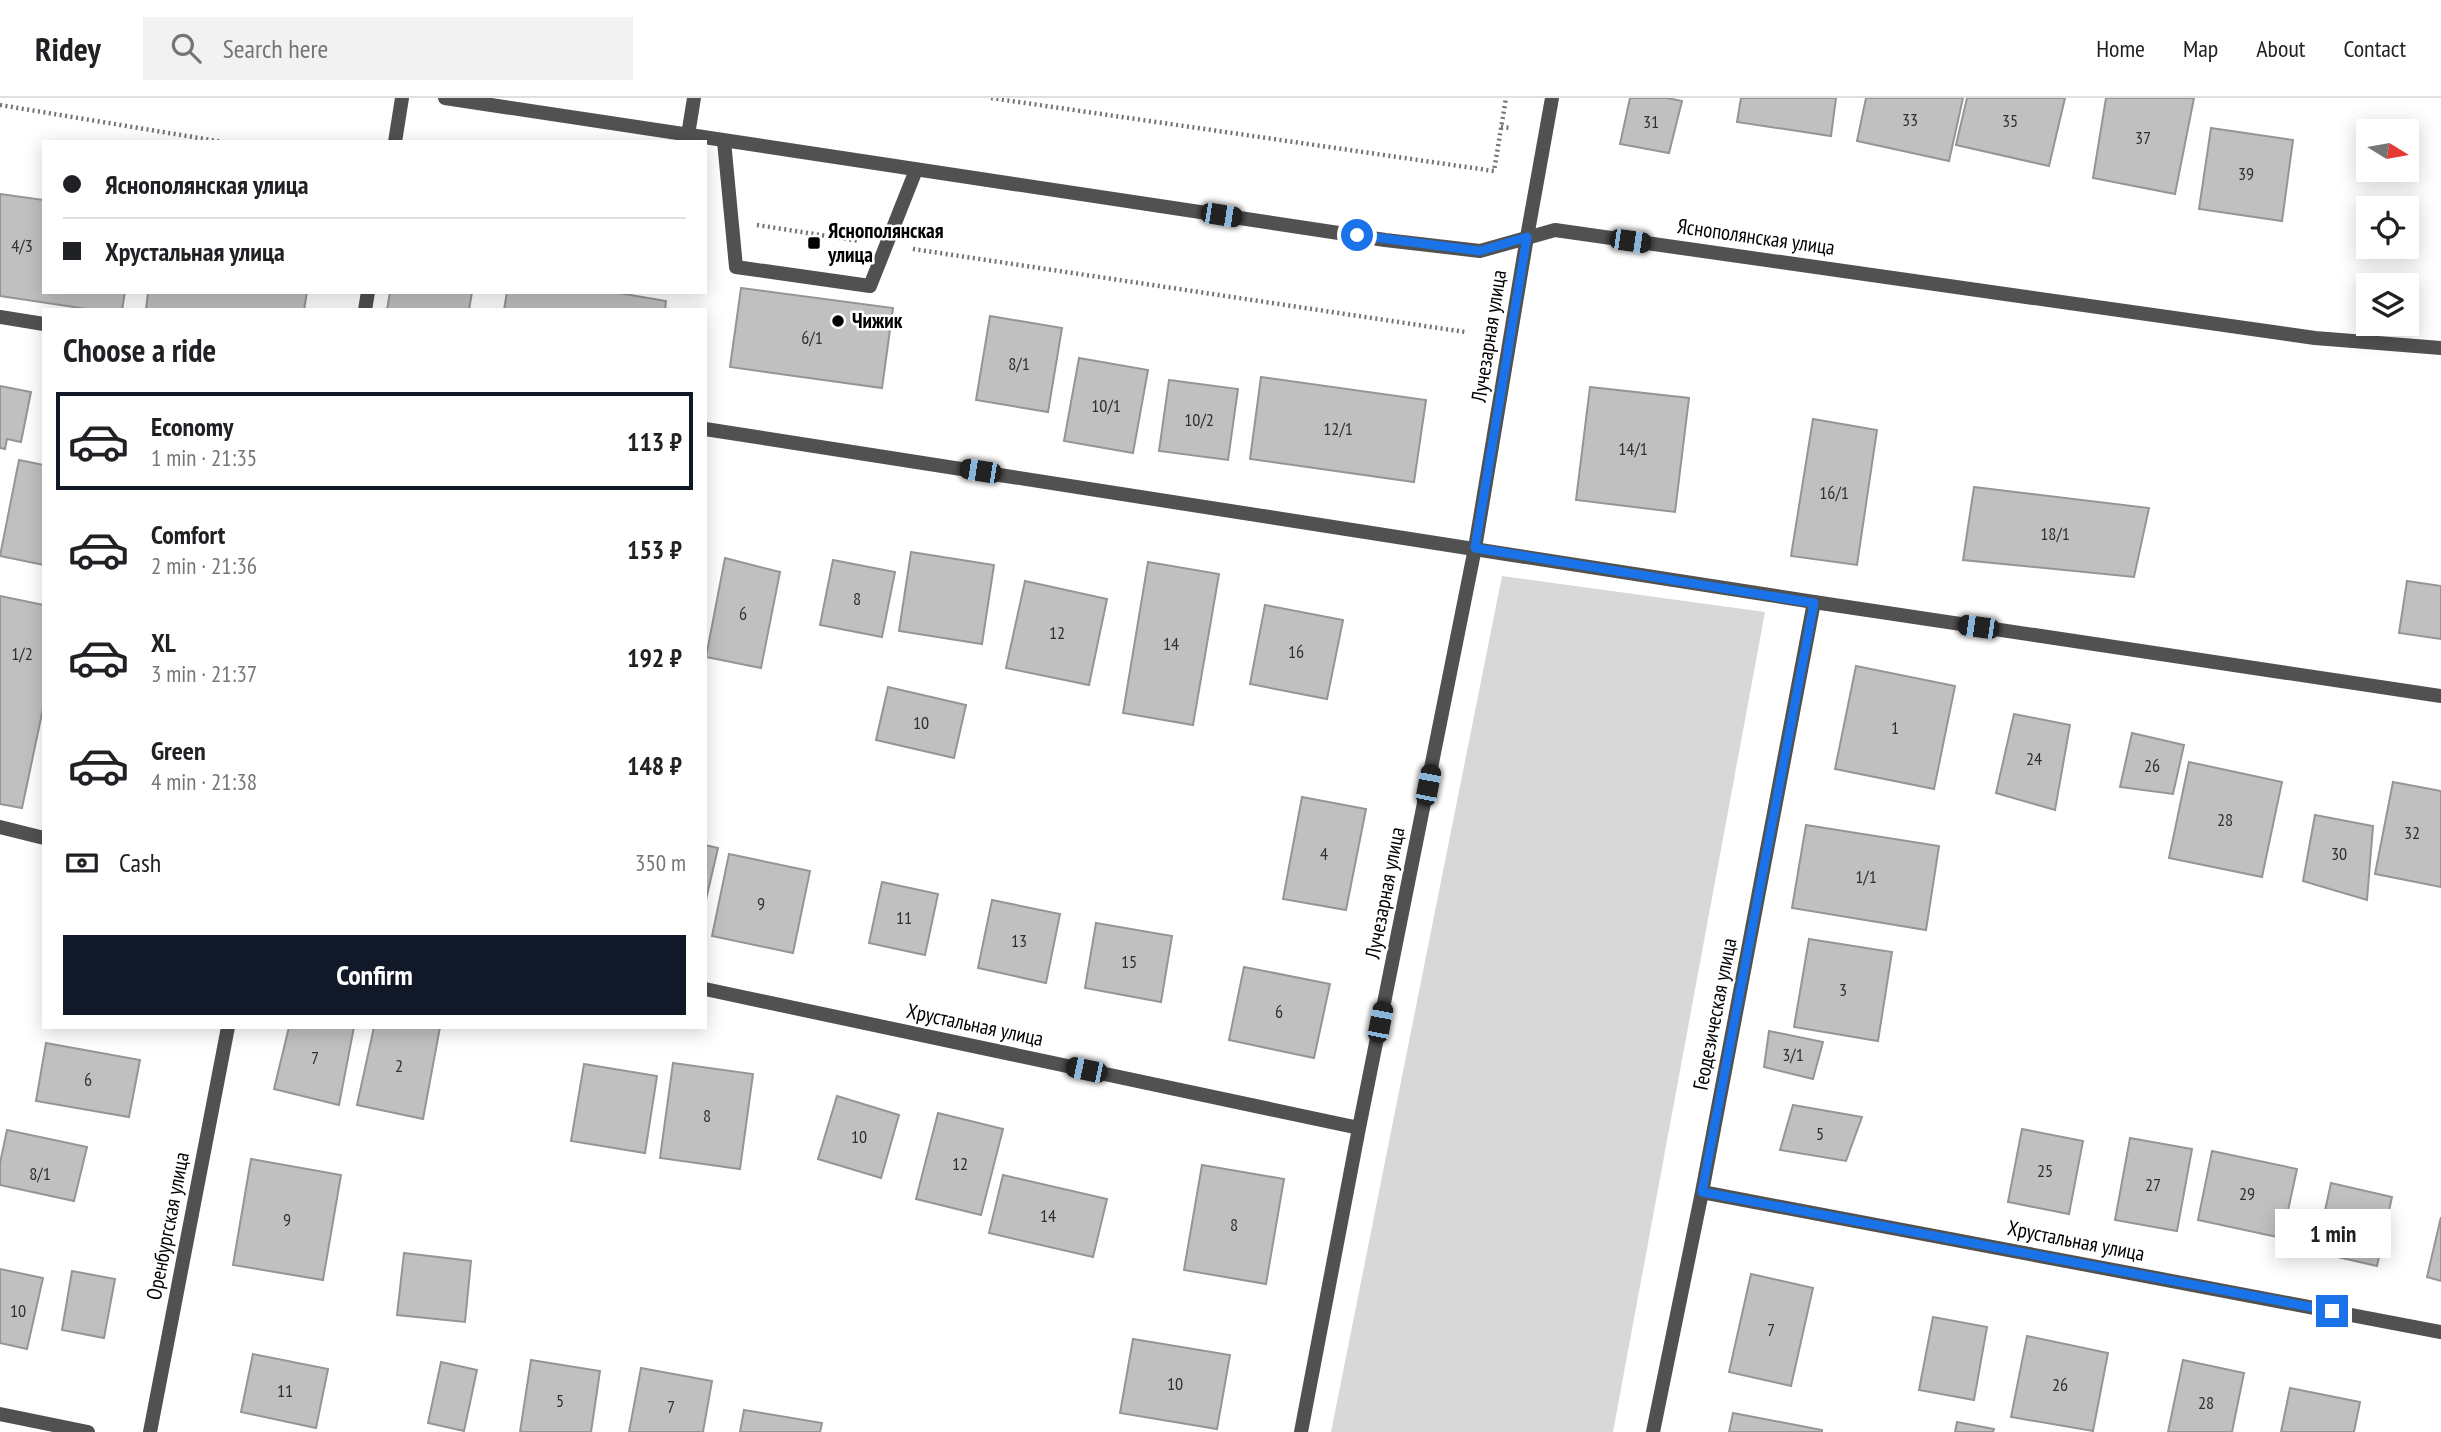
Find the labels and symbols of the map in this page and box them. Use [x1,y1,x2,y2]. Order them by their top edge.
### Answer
house number: 33 [1902,108,1918,131]
house number: 35 [2002,109,2018,132]
house number: 31 [1643,110,1659,133]
north arrow [2356,119,2418,182]
house number: 37 [2135,126,2151,149]
house number: 39 [2238,162,2254,185]
car [1199,201,1244,229]
street label: Яснополянская улица [1676,212,1837,261]
place label: Яснополянская улица [827,217,944,268]
route start [1341,219,1373,251]
car [1608,228,1653,254]
house number: 4/3 [11,234,33,257]
marker: Яснополянская улица [806,235,822,251]
street label: Лучезарная улица [1465,268,1512,405]
place label: Чижик [852,307,903,334]
marker: Чижик [830,313,846,329]
house number: 6/1 [801,326,823,349]
house number: 8/1 [1008,352,1030,375]
house number: 10/1 [1091,394,1121,417]
house number: 10/2 [1184,408,1214,431]
house number: 12/1 [1323,417,1353,440]
house number: 14/1 [1618,437,1648,460]
car [958,457,1003,485]
house number: 16/1 [1819,481,1849,504]
house number: 18/1 [2040,522,2070,545]
house number: 8 [853,587,861,610]
house number: 6 [739,602,747,625]
car [1956,614,2001,640]
house number: 12 [1049,621,1065,644]
house number: 14 [1163,632,1179,655]
house number: 16 [1288,640,1304,663]
house number: 1/2 [11,642,33,665]
house number: 10 [913,711,929,734]
house number: 1 [1891,716,1899,739]
house number: 24 [2026,747,2042,770]
house number: 26 [2144,754,2160,777]
car [1414,762,1443,808]
house number: 28 [2217,808,2233,831]
house number: 32 [2404,821,2420,844]
street label: Лучезарная улица [1358,825,1410,962]
house number: 4 [1320,842,1328,865]
house number: 30 [2331,842,2347,865]
house number: 1/1 [1855,865,1877,888]
house number: 9 [757,892,765,915]
house number: 11 [896,906,912,929]
house number: 13 [1011,929,1027,952]
street label: Геодезическая улица [1687,936,1742,1092]
house number: 15 [1121,950,1137,973]
house number: 3 [1839,978,1847,1001]
street label: Хрустальная улица [904,997,1046,1052]
car [1366,999,1395,1045]
house number: 6 [1275,1000,1283,1023]
house number: 3/1 [1782,1043,1804,1066]
house number: 7 [311,1046,319,1069]
house number: 2 [395,1054,403,1077]
car [1064,1055,1109,1085]
house number: 6 [84,1068,92,1091]
house number: 8 [703,1104,711,1127]
house number: 5 [1816,1122,1824,1145]
house number: 10 [851,1125,867,1148]
street label: Оренбургская улица [140,1150,195,1302]
house number: 12 [952,1152,968,1175]
house number: 25 [2037,1159,2053,1182]
house number: 8/1 [29,1162,51,1185]
house number: 27 [2145,1173,2161,1196]
house number: 29 [2239,1182,2255,1205]
house number: 14 [1040,1204,1056,1227]
house number: 9 [283,1208,291,1231]
callout: 1 min [2274,1210,2390,1258]
house number: 8 [1230,1213,1238,1236]
street label: Хрустальная улица [2005,1214,2147,1267]
route end [2316,1295,2348,1327]
house number: 10 [10,1299,26,1322]
house number: 7 [1767,1318,1775,1341]
house number: 10 [1167,1372,1183,1395]
house number: 26 [2052,1373,2068,1396]
house number: 11 [277,1379,293,1402]
house number: 5 [556,1389,564,1412]
house number: 28 [2198,1391,2214,1414]
house number: 7 [667,1395,675,1418]

